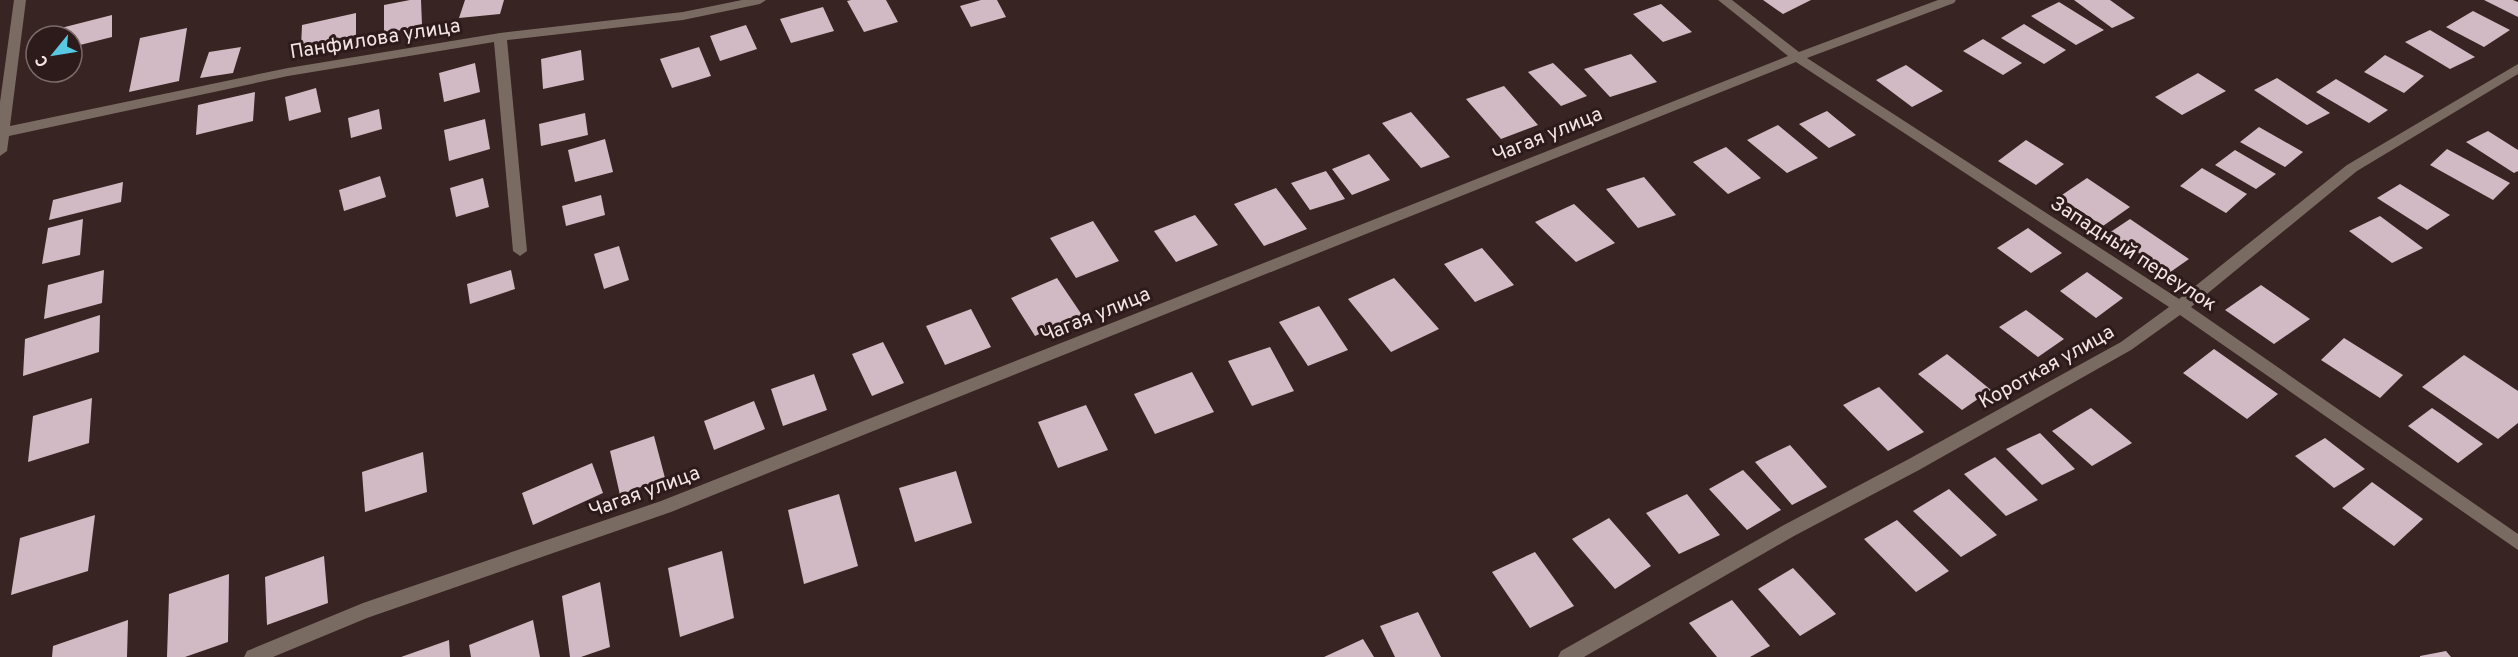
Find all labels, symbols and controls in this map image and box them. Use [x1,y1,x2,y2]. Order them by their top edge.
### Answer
street label: Панфилова улица [288,14,462,66]
north arrow [24,24,84,84]
text: С [32,51,54,70]
street label: Чагая улица [1489,102,1607,170]
street label: Западный переулок [2045,191,2221,318]
street label: Чагая улица [1037,282,1155,350]
street label: Короткая улица [1975,320,2119,416]
street label: Чагая улица [586,461,704,525]

